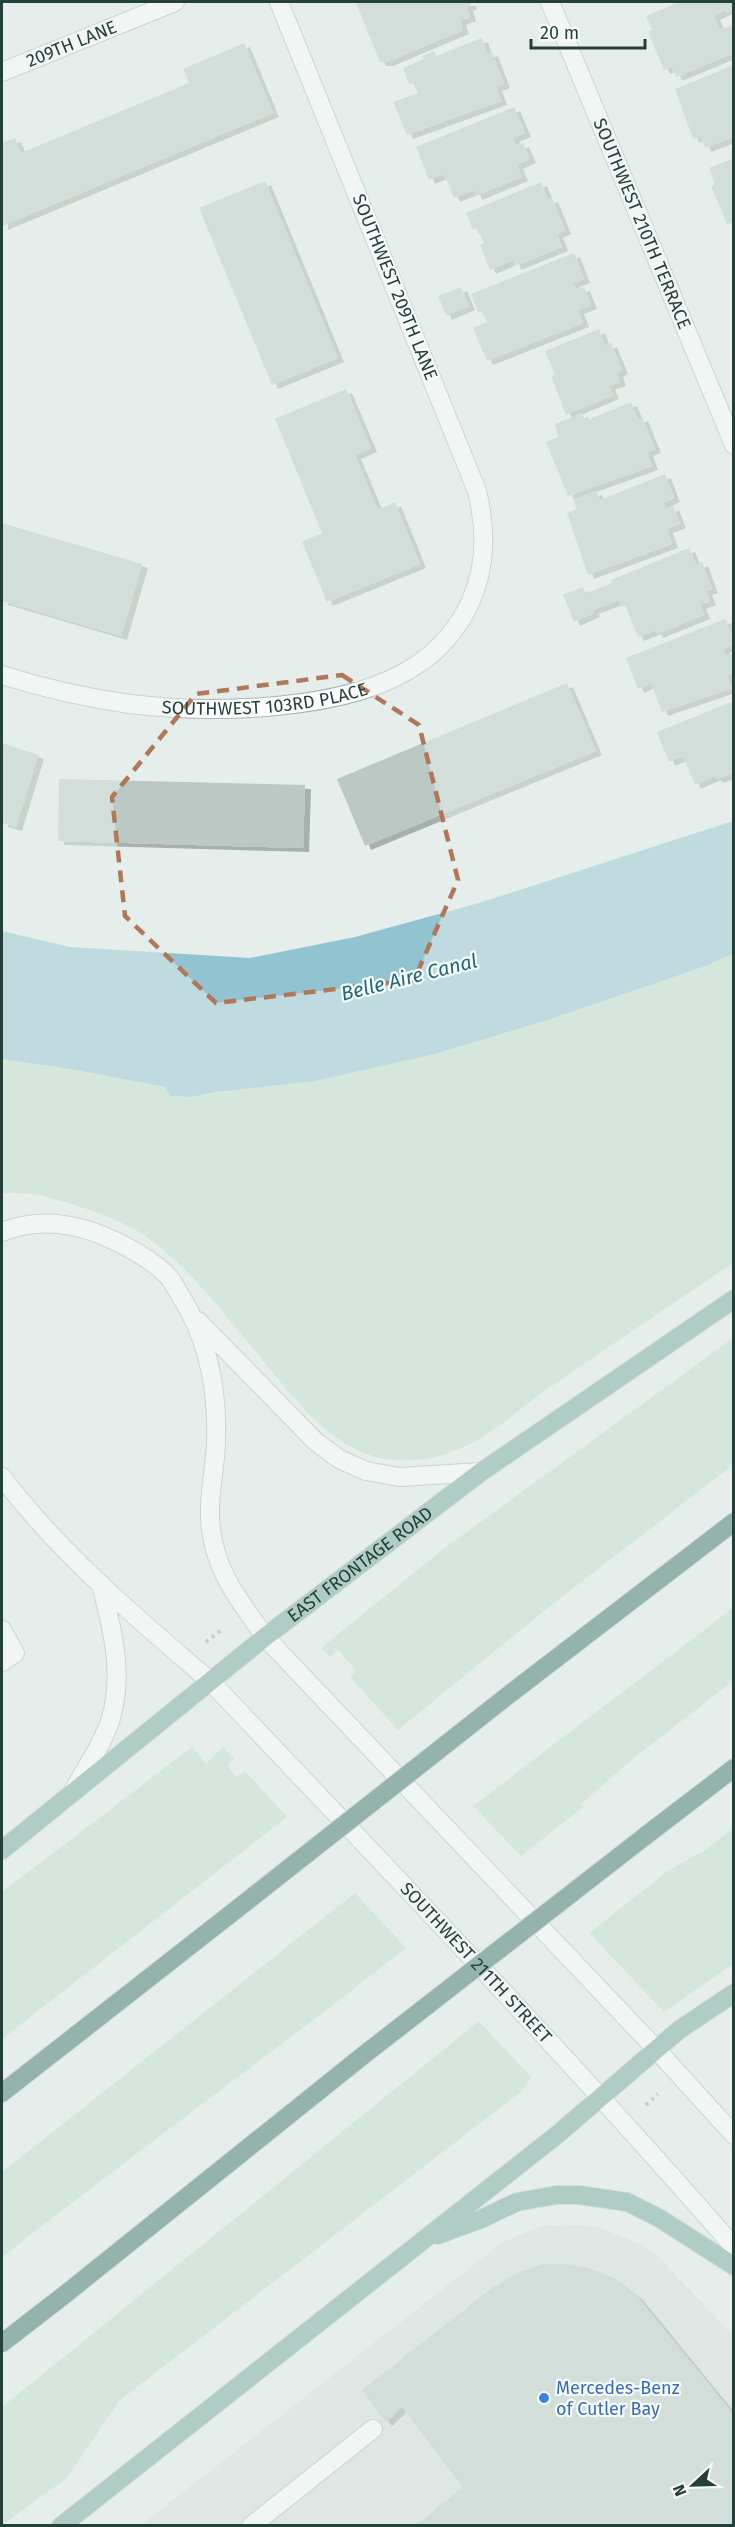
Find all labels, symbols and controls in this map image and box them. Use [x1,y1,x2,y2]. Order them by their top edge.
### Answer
scale bar [531,12,645,50]
street label: 209TH LANE [23,16,120,72]
text: 20 m [540,22,579,44]
street label: SOUTHWEST 210TH TERRACE [588,115,696,332]
street label: SOUTHWEST 209TH LANE [348,191,442,383]
street label: SOUTHWEST 103RD PLACE [161,678,370,720]
water label: Belle Aire Canal [338,948,480,1006]
street label: EAST FRONTAGE ROAD [283,1502,437,1627]
street label: SOUTHWEST 211TH STREET [396,1878,557,2048]
place label: Mercedes-Benz of Cutler Bay [556,2377,680,2420]
marker: Mercedes-Benz of Cutler Bay [537,2391,551,2405]
north arrow [663,2455,723,2515]
text: N [669,2482,690,2499]

